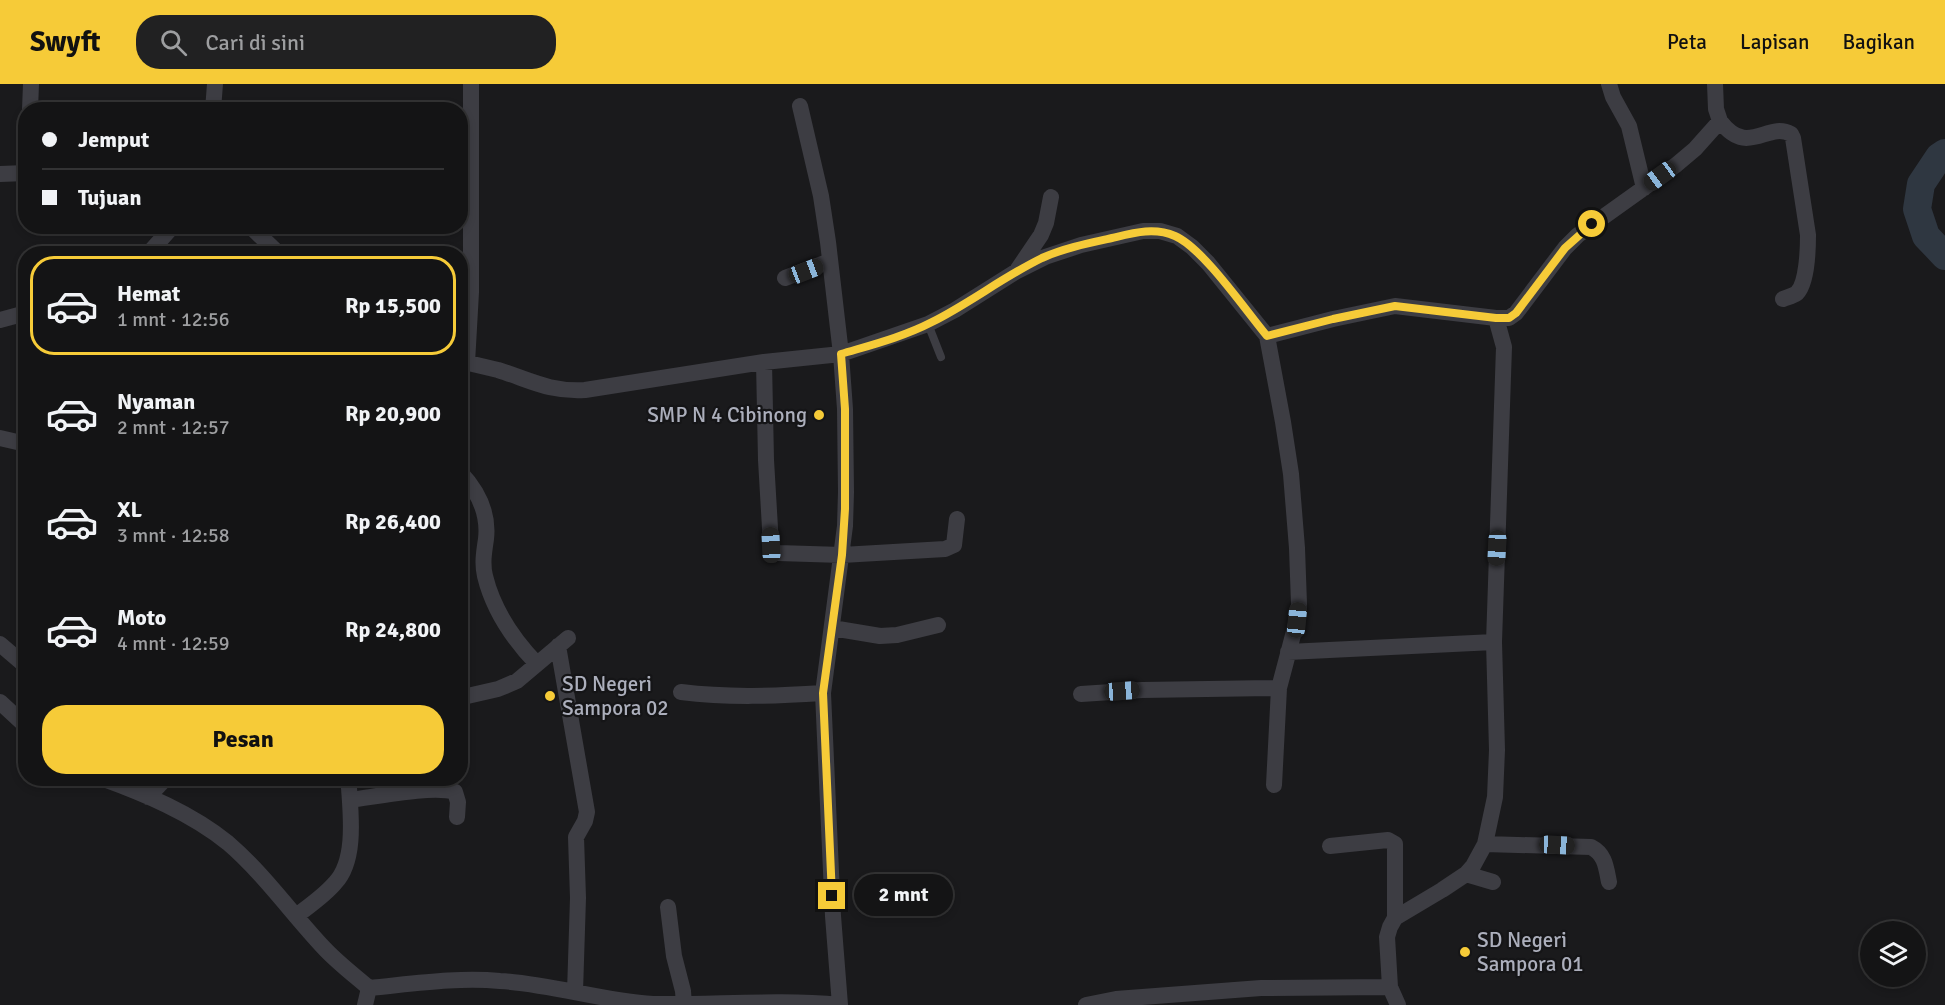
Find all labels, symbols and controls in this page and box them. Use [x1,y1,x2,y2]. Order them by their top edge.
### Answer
search box [136,15,556,69]
text: Swyft [30,25,100,59]
icon: search [157,26,190,59]
text: Cari di sini [205,29,305,56]
text: Peta [1667,29,1707,55]
text: Lapisan [1740,29,1809,55]
text: Bagikan [1842,29,1915,55]
text: Jemput [78,126,149,153]
car [1640,158,1680,194]
text: Tujuan [78,184,141,211]
route start [1578,210,1605,237]
car [786,256,826,286]
icon: car [45,279,99,333]
text: Hemat [117,280,180,307]
text: Rp 15,500 [345,292,441,319]
text: 1 mnt · 12:56 [117,307,230,332]
icon: car [45,387,99,441]
text: Nyaman [117,388,195,415]
text: Rp 20,900 [345,400,441,427]
place label: SMP N 4 Cibinong [647,402,807,428]
marker: SMP N 4 Cibinong [812,408,826,422]
text: 2 mnt · 12:57 [117,415,230,440]
icon: car [45,495,99,549]
text: XL [117,496,142,523]
text: Rp 26,400 [345,508,441,535]
text: 3 mnt · 12:58 [117,523,230,548]
car [761,527,781,563]
car [1487,530,1507,566]
car [1286,601,1308,639]
icon: car [45,603,99,657]
text: Moto [117,604,166,631]
text: Rp 24,800 [345,616,441,643]
text: 4 mnt · 12:59 [117,631,230,656]
place label: SD Negeri Sampora 02 [562,671,669,721]
car [1103,681,1141,701]
marker: SD Negeri Sampora 02 [543,689,557,703]
button: Pesan [42,705,444,774]
car [1539,835,1575,855]
callout: 2 mnt [853,875,952,917]
route end [818,882,845,909]
text: 2 mnt [879,882,928,907]
map controls [1860,921,1926,987]
button: layers [1860,921,1926,987]
place label: SD Negeri Sampora 01 [1477,927,1584,977]
marker: SD Negeri Sampora 01 [1458,945,1472,959]

